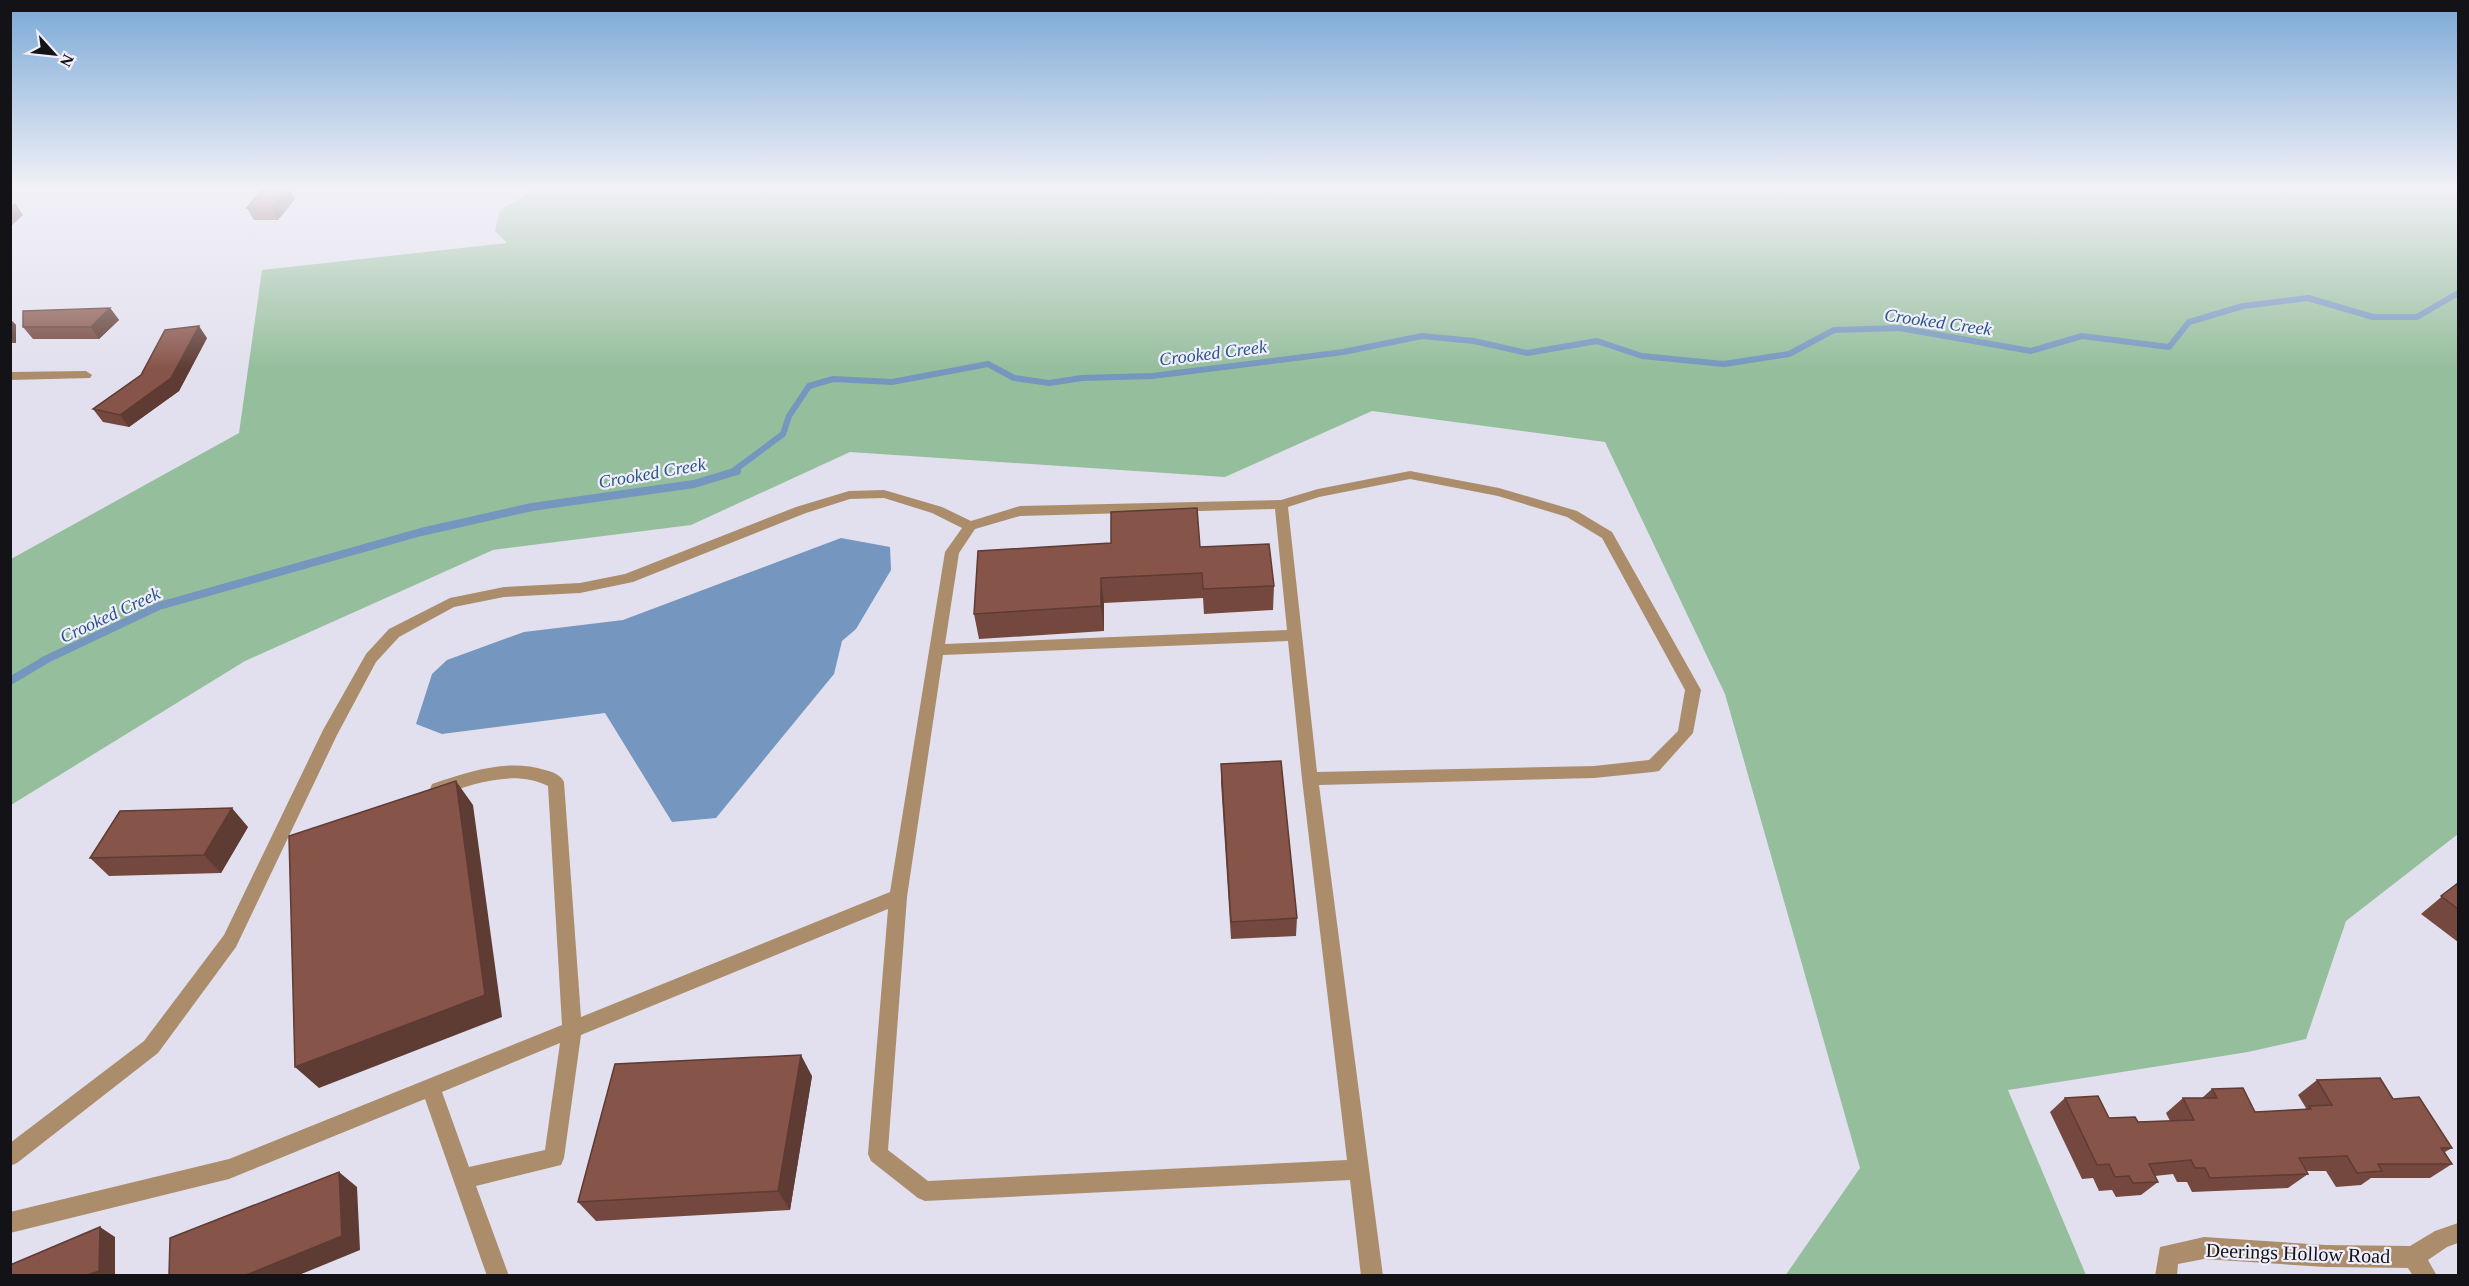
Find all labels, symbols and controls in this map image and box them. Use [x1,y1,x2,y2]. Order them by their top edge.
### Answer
north arrow [24,24,84,84]
text: N [57,52,77,70]
water label: Crooked Creek [1883,305,1994,340]
water label: Crooked Creek [1158,336,1269,370]
water label: Crooked Creek [597,454,708,492]
water label: Crooked Creek [57,583,164,647]
street label: Deerings Hollow Road [2205,1239,2391,1268]

